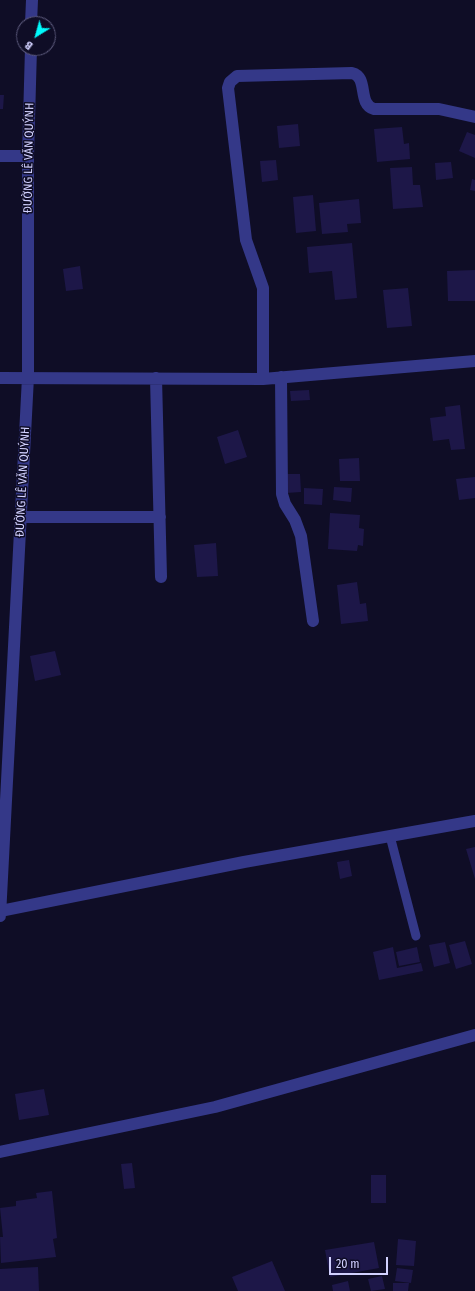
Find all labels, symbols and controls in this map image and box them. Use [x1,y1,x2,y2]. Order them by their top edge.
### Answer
north arrow [16,16,56,56]
text: B [23,38,35,52]
street label: ĐƯỜNG LÊ VĂN QUÝNH [21,103,37,213]
street label: ĐƯỜNG LÊ VĂN QUÝNH [13,426,33,538]
scale bar [331,1249,390,1275]
text: 20 m [336,1257,360,1271]

